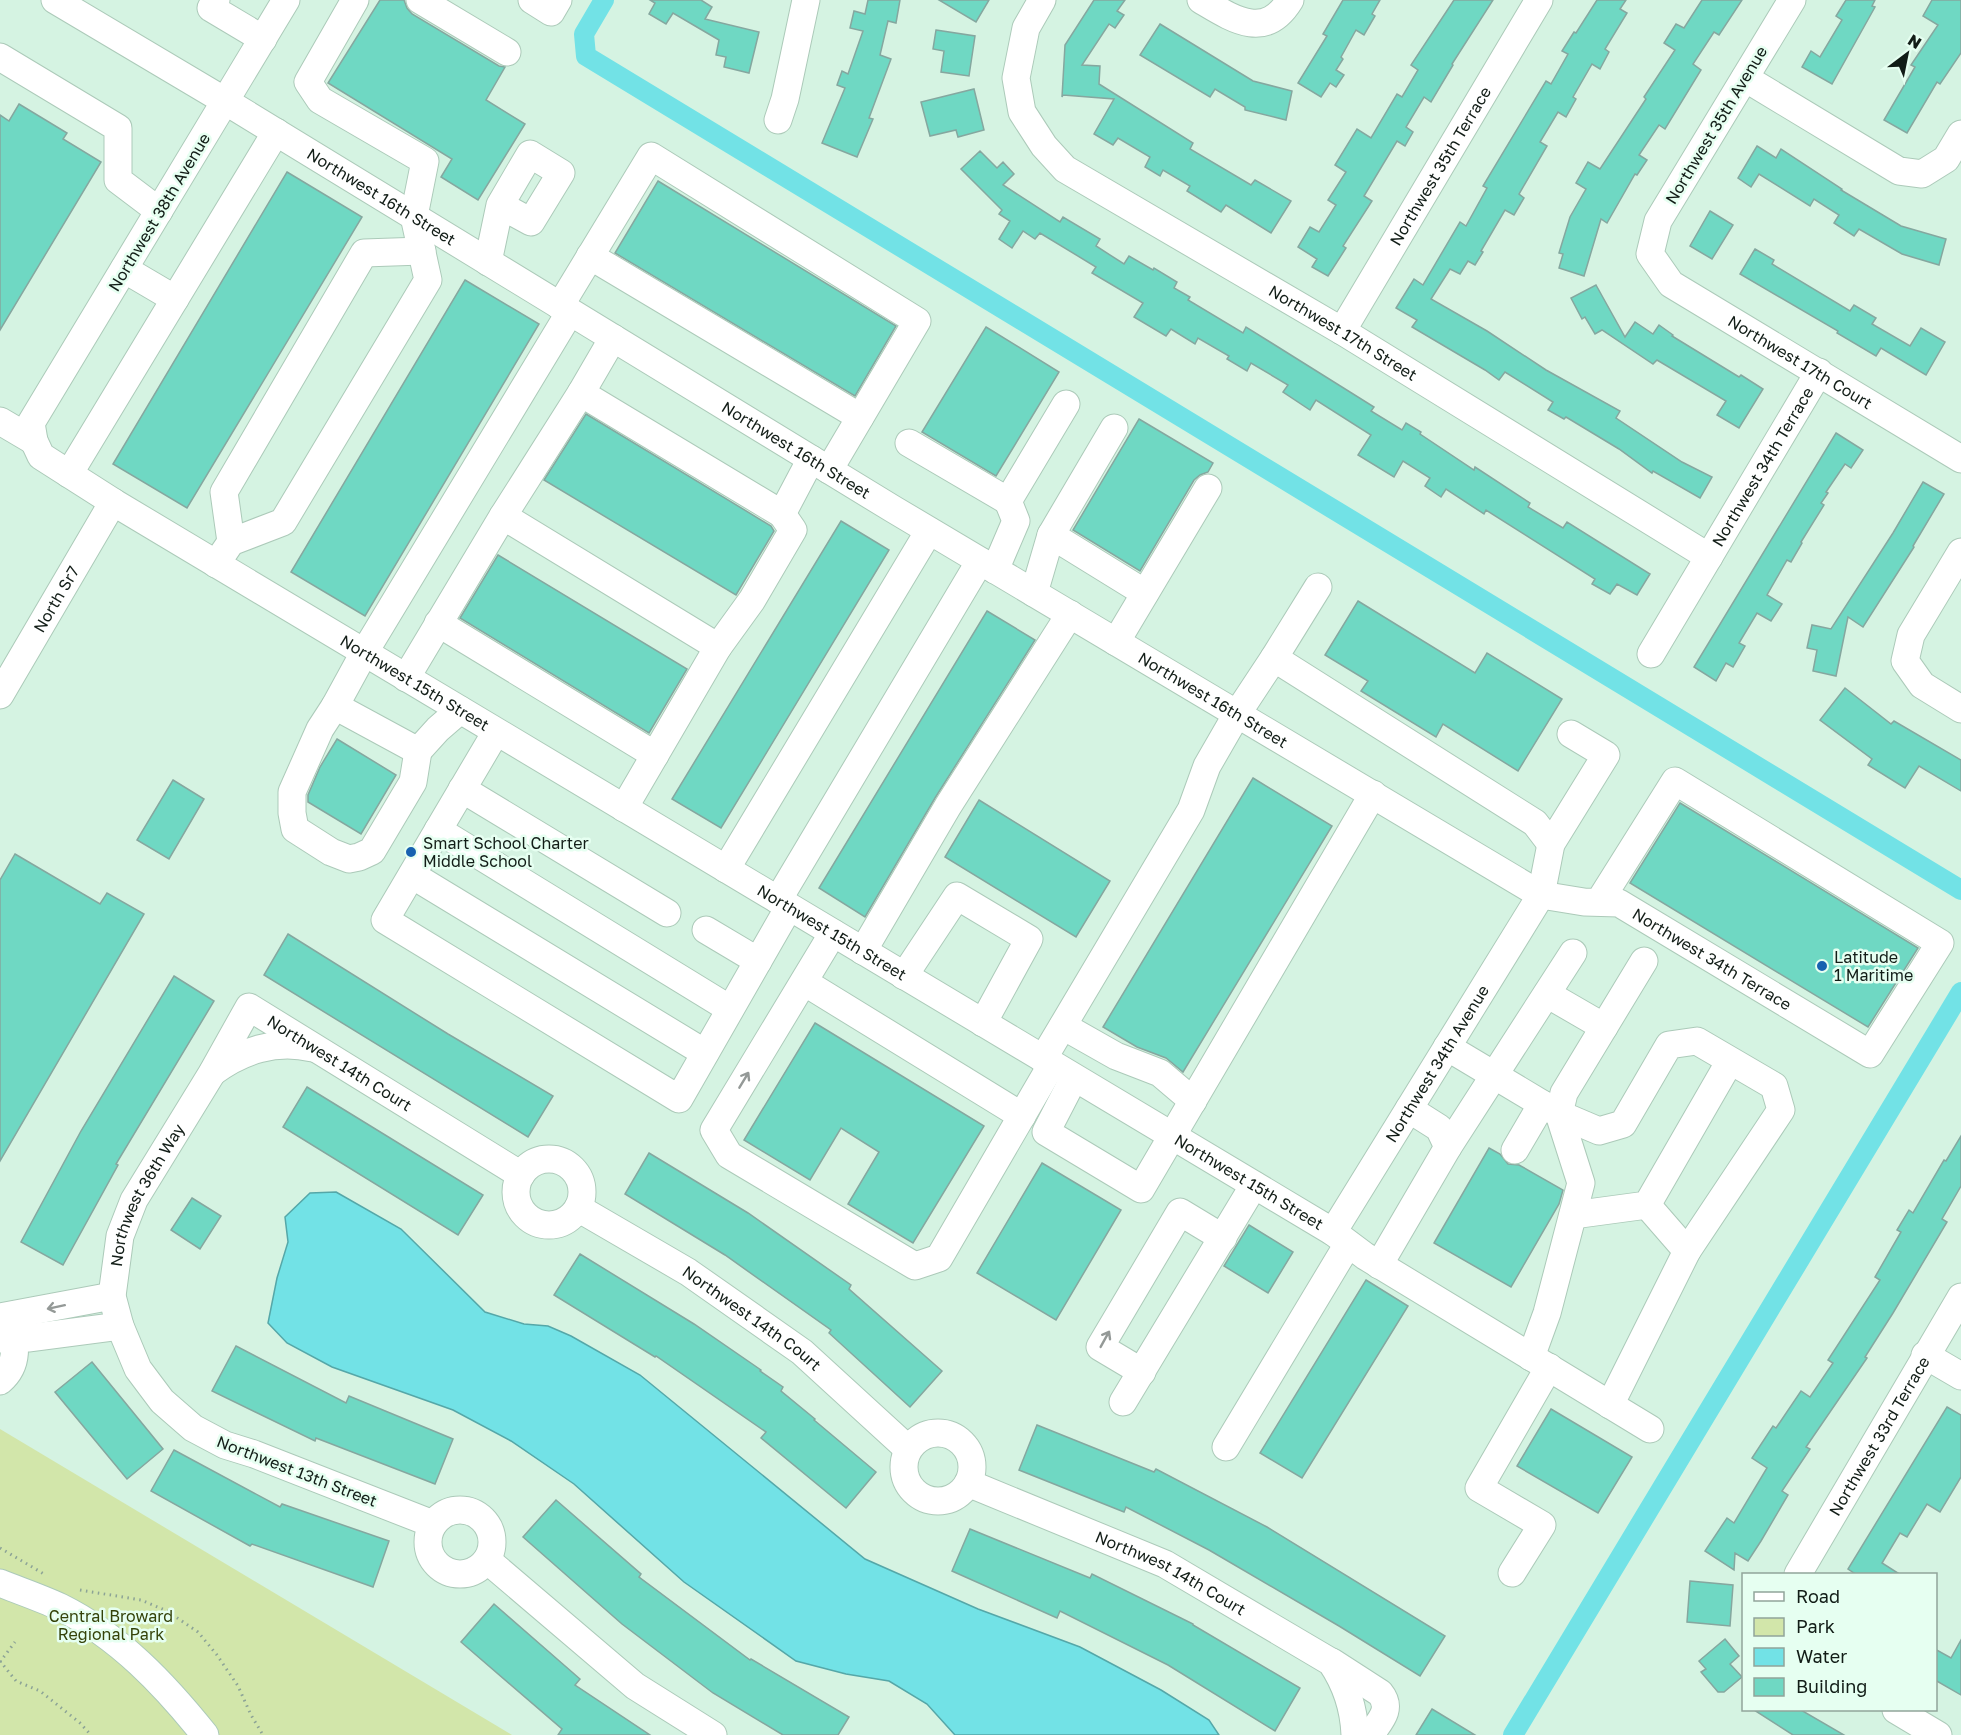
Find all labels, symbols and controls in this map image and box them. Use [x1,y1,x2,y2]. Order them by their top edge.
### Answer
north arrow [1877,24,1937,84]
text: N [1904,30,1925,53]
street label: Northwest 35th Avenue [1661,42,1771,208]
street label: Northwest 35th Terrace [1385,83,1495,249]
street label: Northwest 38th Avenue [104,129,214,295]
street label: Northwest 16th Street [303,144,459,250]
street label: Northwest 17th Street [1265,280,1421,385]
street label: Northwest 17th Court [1724,311,1876,413]
street label: Northwest 34th Terrace [1707,383,1818,550]
street label: Northwest 16th Street [718,397,874,503]
street label: North Sr7 [29,562,83,636]
street label: Northwest 15th Street [337,630,493,735]
street label: Northwest 16th Street [1135,647,1291,752]
place label: Smart School Charter Middle School [423,833,589,871]
marker: Smart School Charter Middle School [404,845,418,859]
street label: Northwest 15th Street [754,880,910,984]
street label: Northwest 34th Terrace [1629,904,1795,1015]
place label: Latitude 1 Maritime [1834,947,1913,985]
marker: Latitude 1 Maritime [1815,959,1829,973]
street label: Northwest 34th Avenue [1381,981,1493,1146]
street label: Northwest 14th Court [264,1011,416,1115]
one-way arrow [739,1072,751,1089]
street label: Northwest 36th Way [106,1120,189,1268]
street label: Northwest 15th Street [1171,1129,1327,1234]
street label: Northwest 14th Court [679,1261,825,1375]
one-way arrow [47,1302,66,1313]
one-way arrow [1099,1331,1111,1348]
street label: Northwest 33rd Terrace [1825,1353,1934,1519]
street label: Northwest 13th Street [214,1431,380,1511]
street label: Northwest 14th Court [1093,1527,1249,1619]
legend [1742,1573,1937,1711]
text: Road [1796,1585,1840,1607]
park label: Central Broward Regional Park [49,1606,173,1644]
text: Park [1796,1615,1835,1637]
text: Water [1796,1645,1847,1667]
text: Building [1796,1675,1867,1697]

